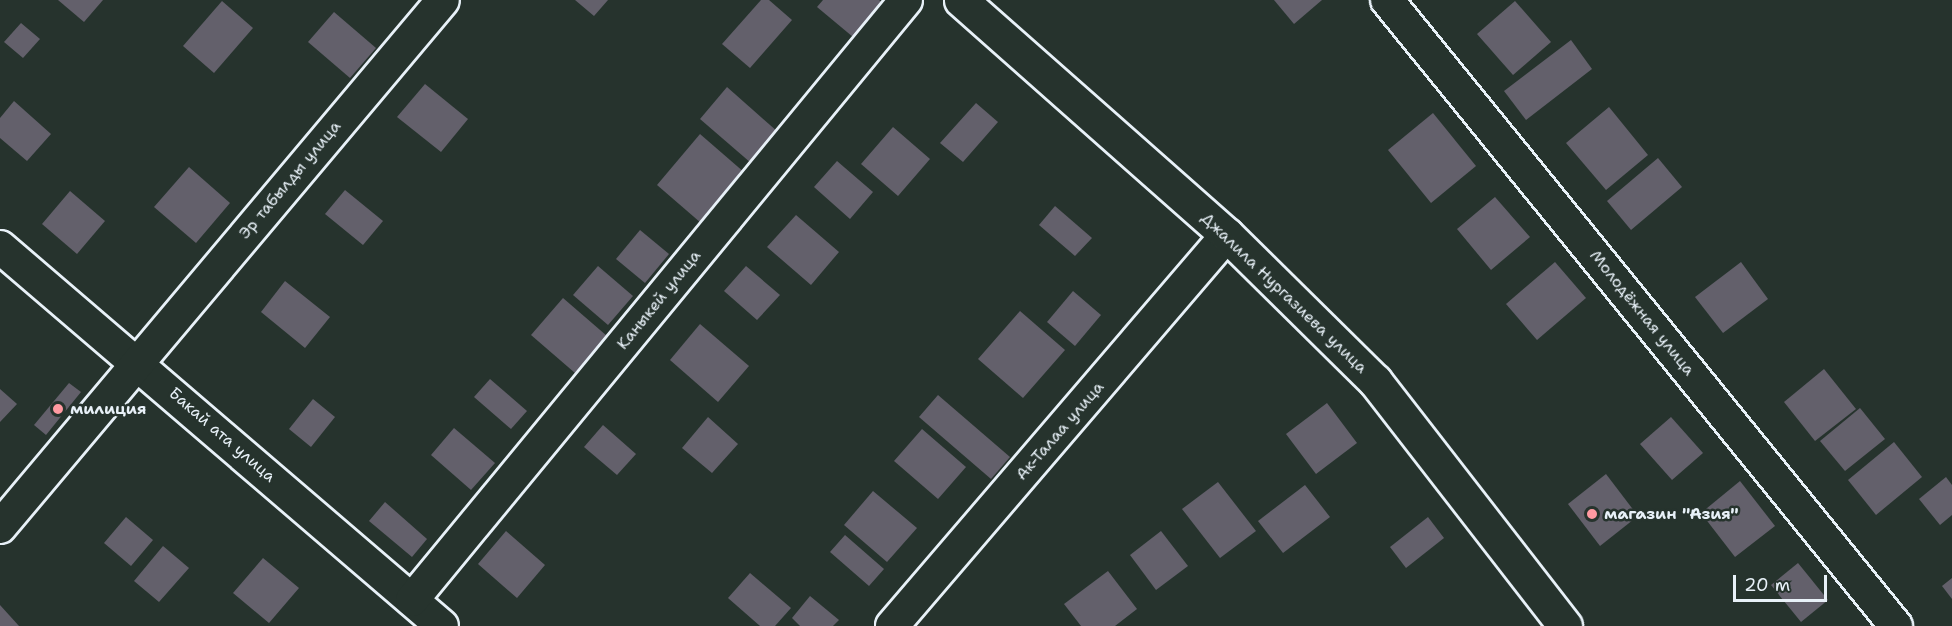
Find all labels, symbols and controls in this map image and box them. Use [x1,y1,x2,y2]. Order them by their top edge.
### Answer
street label: Эр табылды улица [235,117,345,243]
street label: Джалила Нургазиева улица [1197,209,1371,377]
street label: Каныкей улица [613,246,705,354]
street label: Молодёжная улица [1586,246,1698,380]
street label: Ак-Талаа улица [1012,378,1108,484]
street label: Бакай ата улица [165,384,279,486]
place label: милиция [70,399,146,419]
marker: милиция [51,402,65,416]
place label: магазин "Азия" [1604,504,1739,524]
marker: магазин "Азия" [1585,507,1599,521]
scale bar [1736,563,1830,601]
text: 20 m [1744,573,1790,597]

